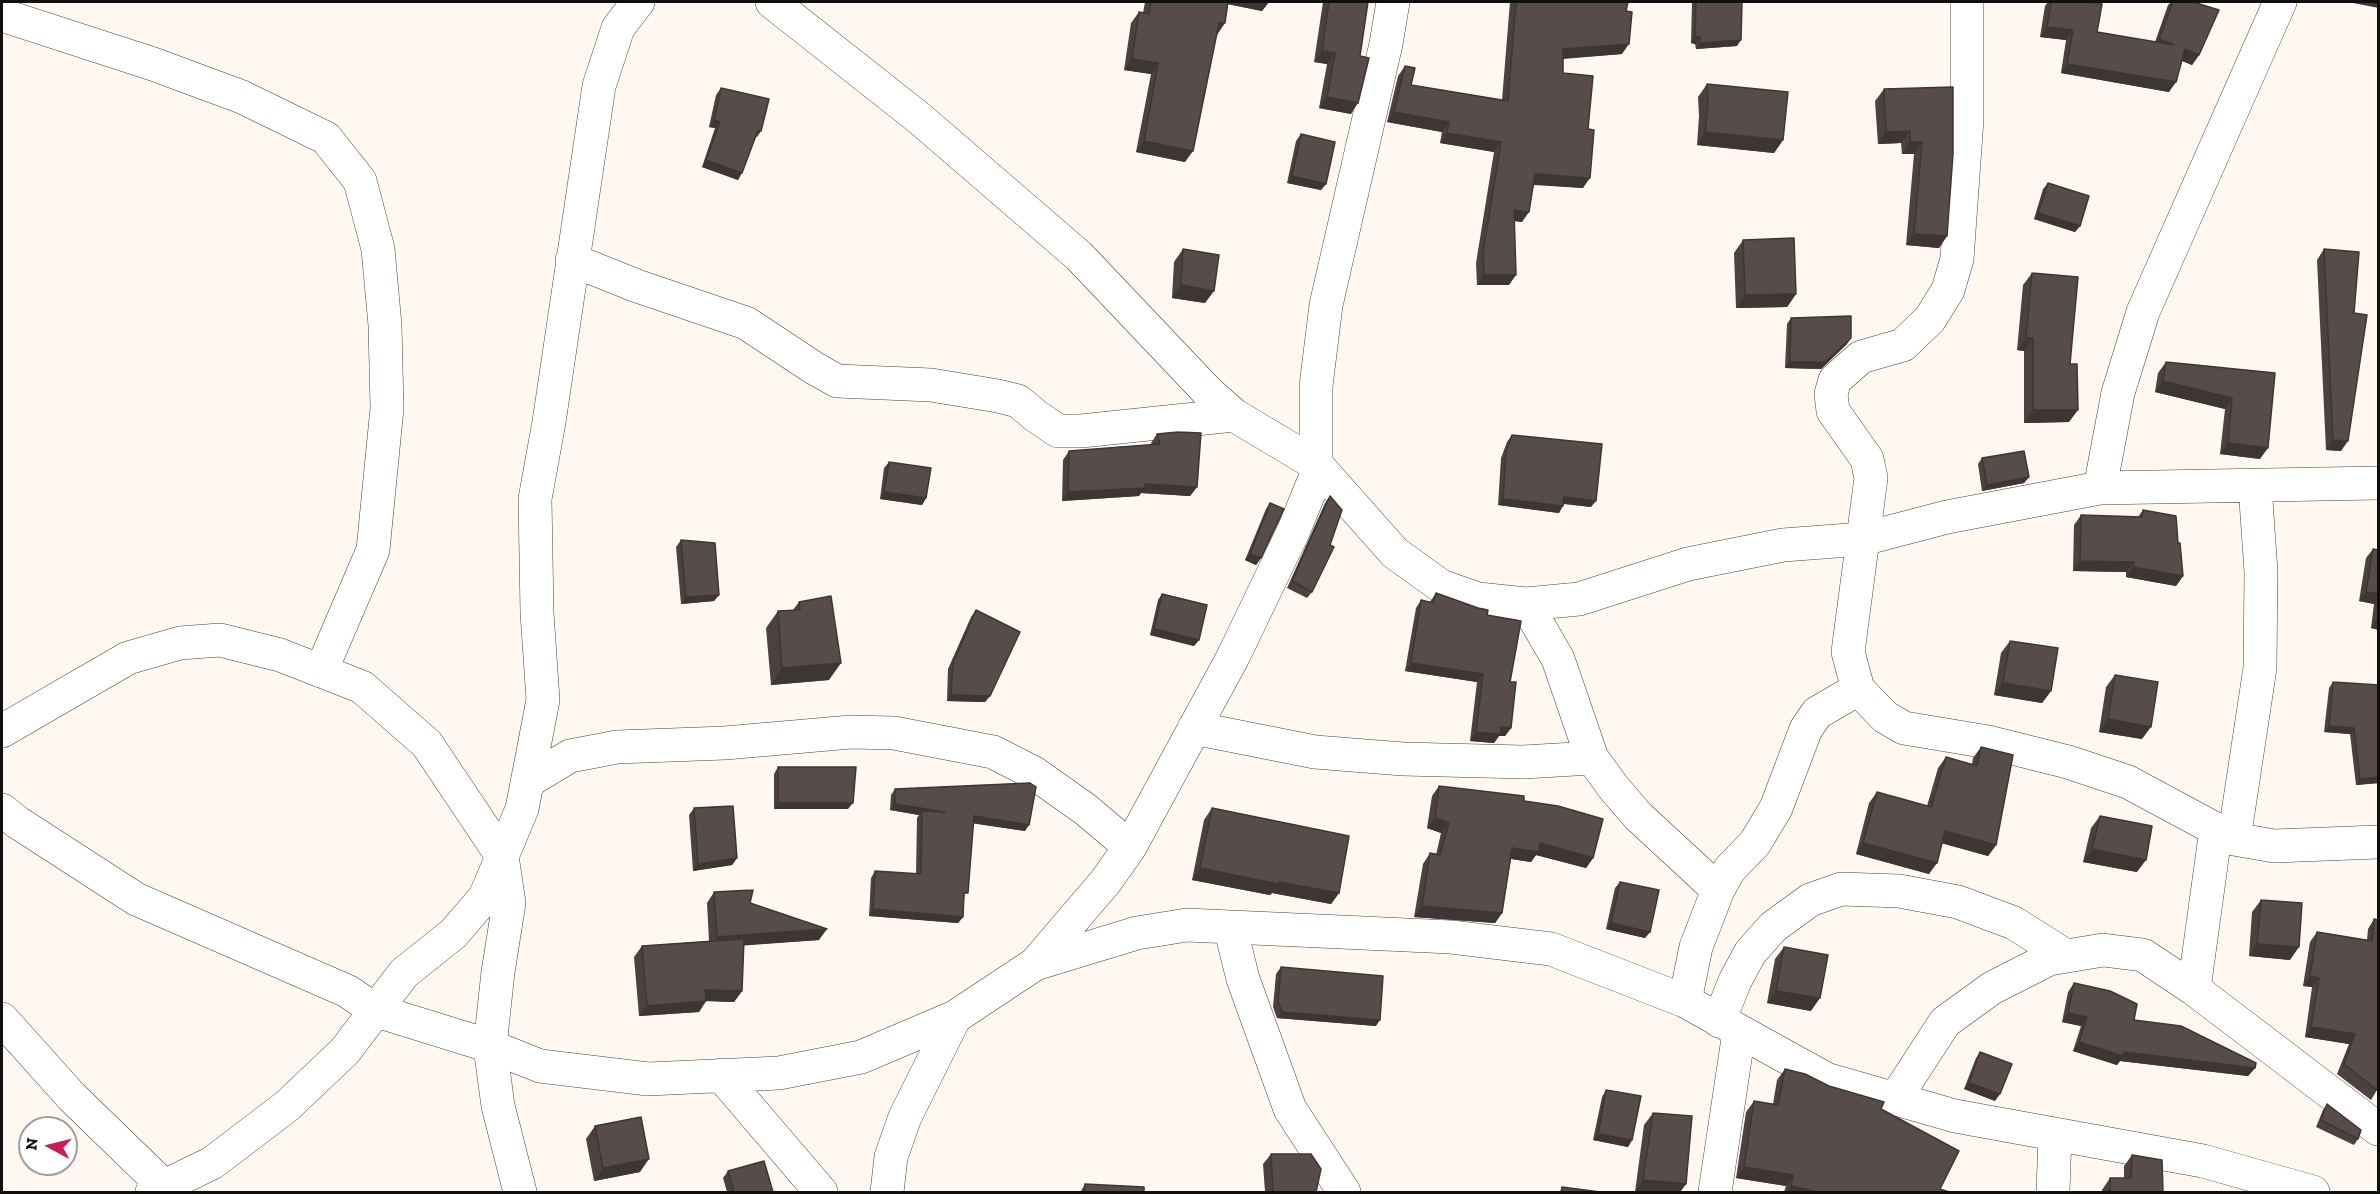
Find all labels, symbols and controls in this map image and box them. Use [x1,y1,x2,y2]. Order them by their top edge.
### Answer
north arrow [18,1116,78,1176]
text: N [21,1137,42,1151]

